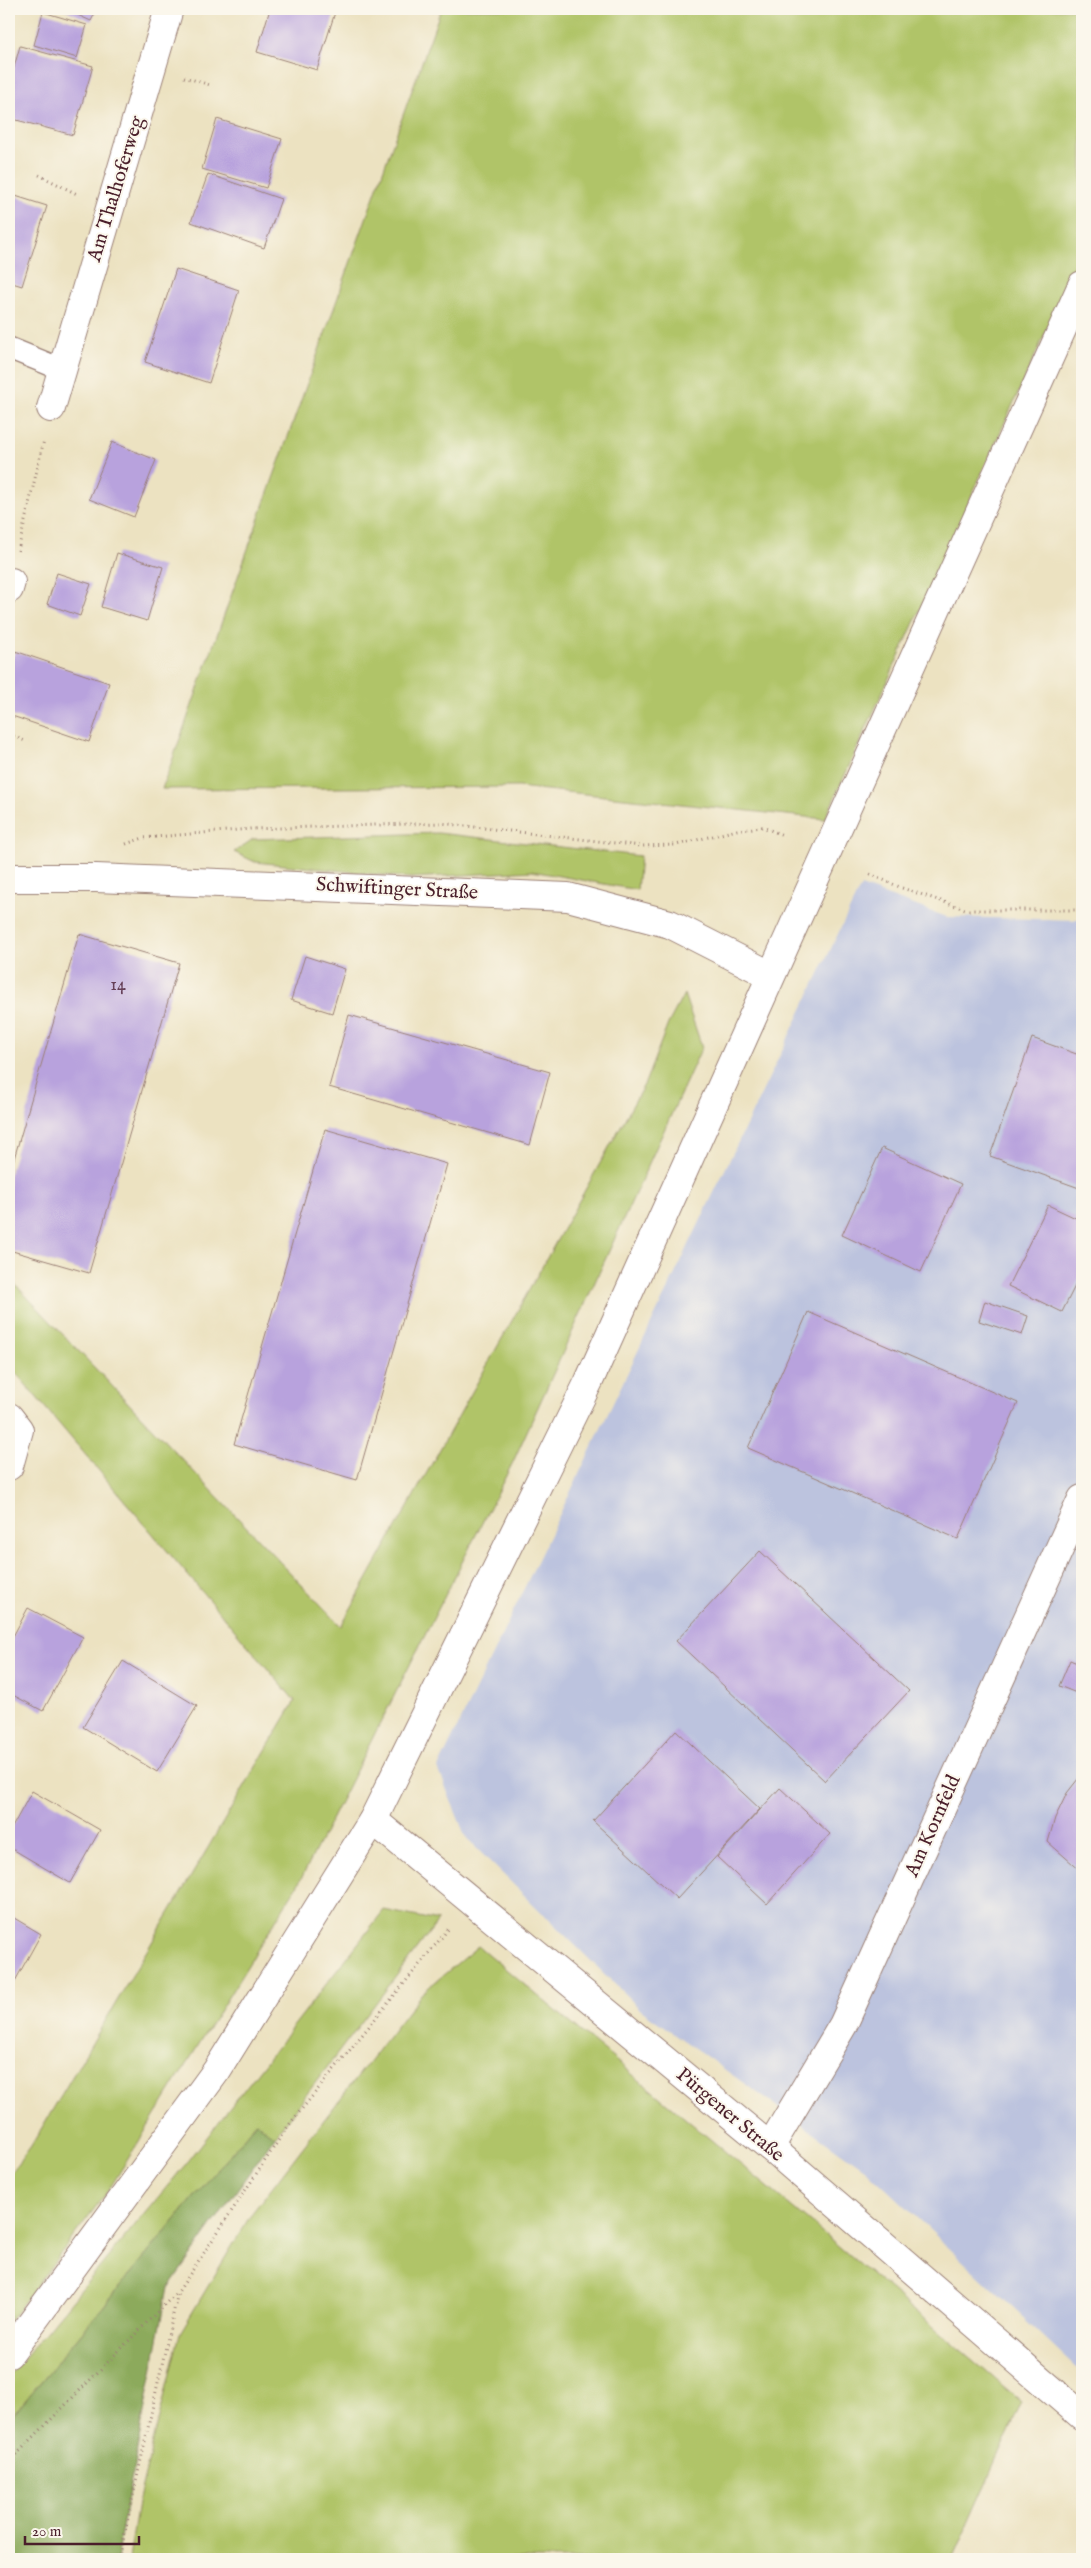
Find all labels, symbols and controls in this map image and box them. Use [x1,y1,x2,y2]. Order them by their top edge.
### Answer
street label: Am Thalhoferweg [82,112,150,266]
street label: Schwiftinger Straße [315,872,479,906]
house number: 14 [110,974,126,997]
street label: Am Kornfeld [899,1771,967,1882]
street label: Pürgener Straße [671,2063,789,2167]
scale bar [25,2513,139,2545]
text: 20 m [32,2522,62,2541]

